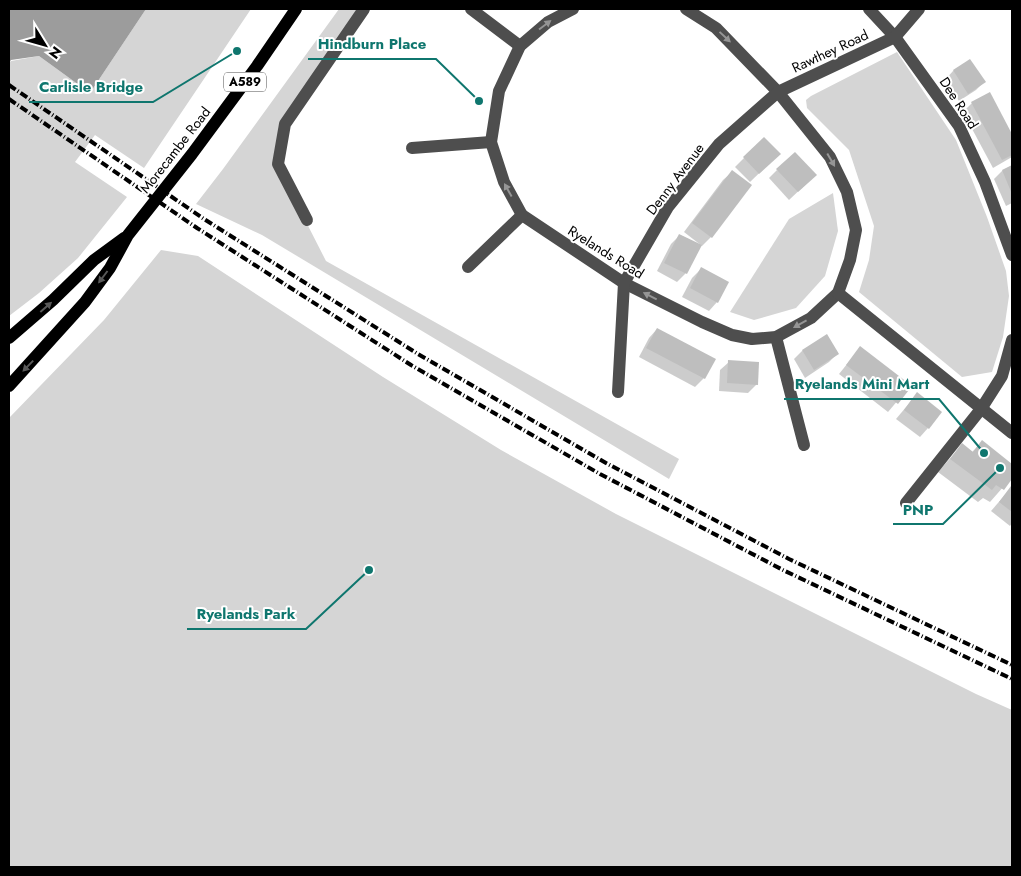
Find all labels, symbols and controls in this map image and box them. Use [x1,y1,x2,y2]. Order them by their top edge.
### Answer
north arrow [20,20,70,70]
one-way arrow [538,20,552,30]
street label: Rawthey Road [788,25,872,77]
callout: Hindburn Place [308,29,436,59]
one-way arrow [719,31,731,43]
text: Hindburn Place [318,33,427,55]
text: N [44,42,67,63]
callout: Carlisle Bridge [29,72,153,102]
road number: A589 [224,72,266,91]
street label: Dee Road [935,73,983,133]
text: Carlisle Bridge [39,76,144,98]
street label: Morecambe Road [135,103,215,197]
street label: Denny Avenue [641,139,709,219]
one-way arrow [827,152,835,167]
one-way arrow [504,184,513,197]
street label: Ryelands Road [564,221,648,283]
one-way arrow [98,270,109,283]
one-way arrow [643,292,657,300]
one-way arrow [39,301,52,312]
one-way arrow [793,320,807,328]
one-way arrow [22,360,34,372]
callout: Ryelands Mini Mart [784,369,939,399]
text: Ryelands Mini Mart [795,373,929,395]
callout: PNP [893,494,943,524]
text: PNP [903,499,933,521]
callout: Ryelands Park [187,599,306,629]
text: Ryelands Park [196,603,296,625]

